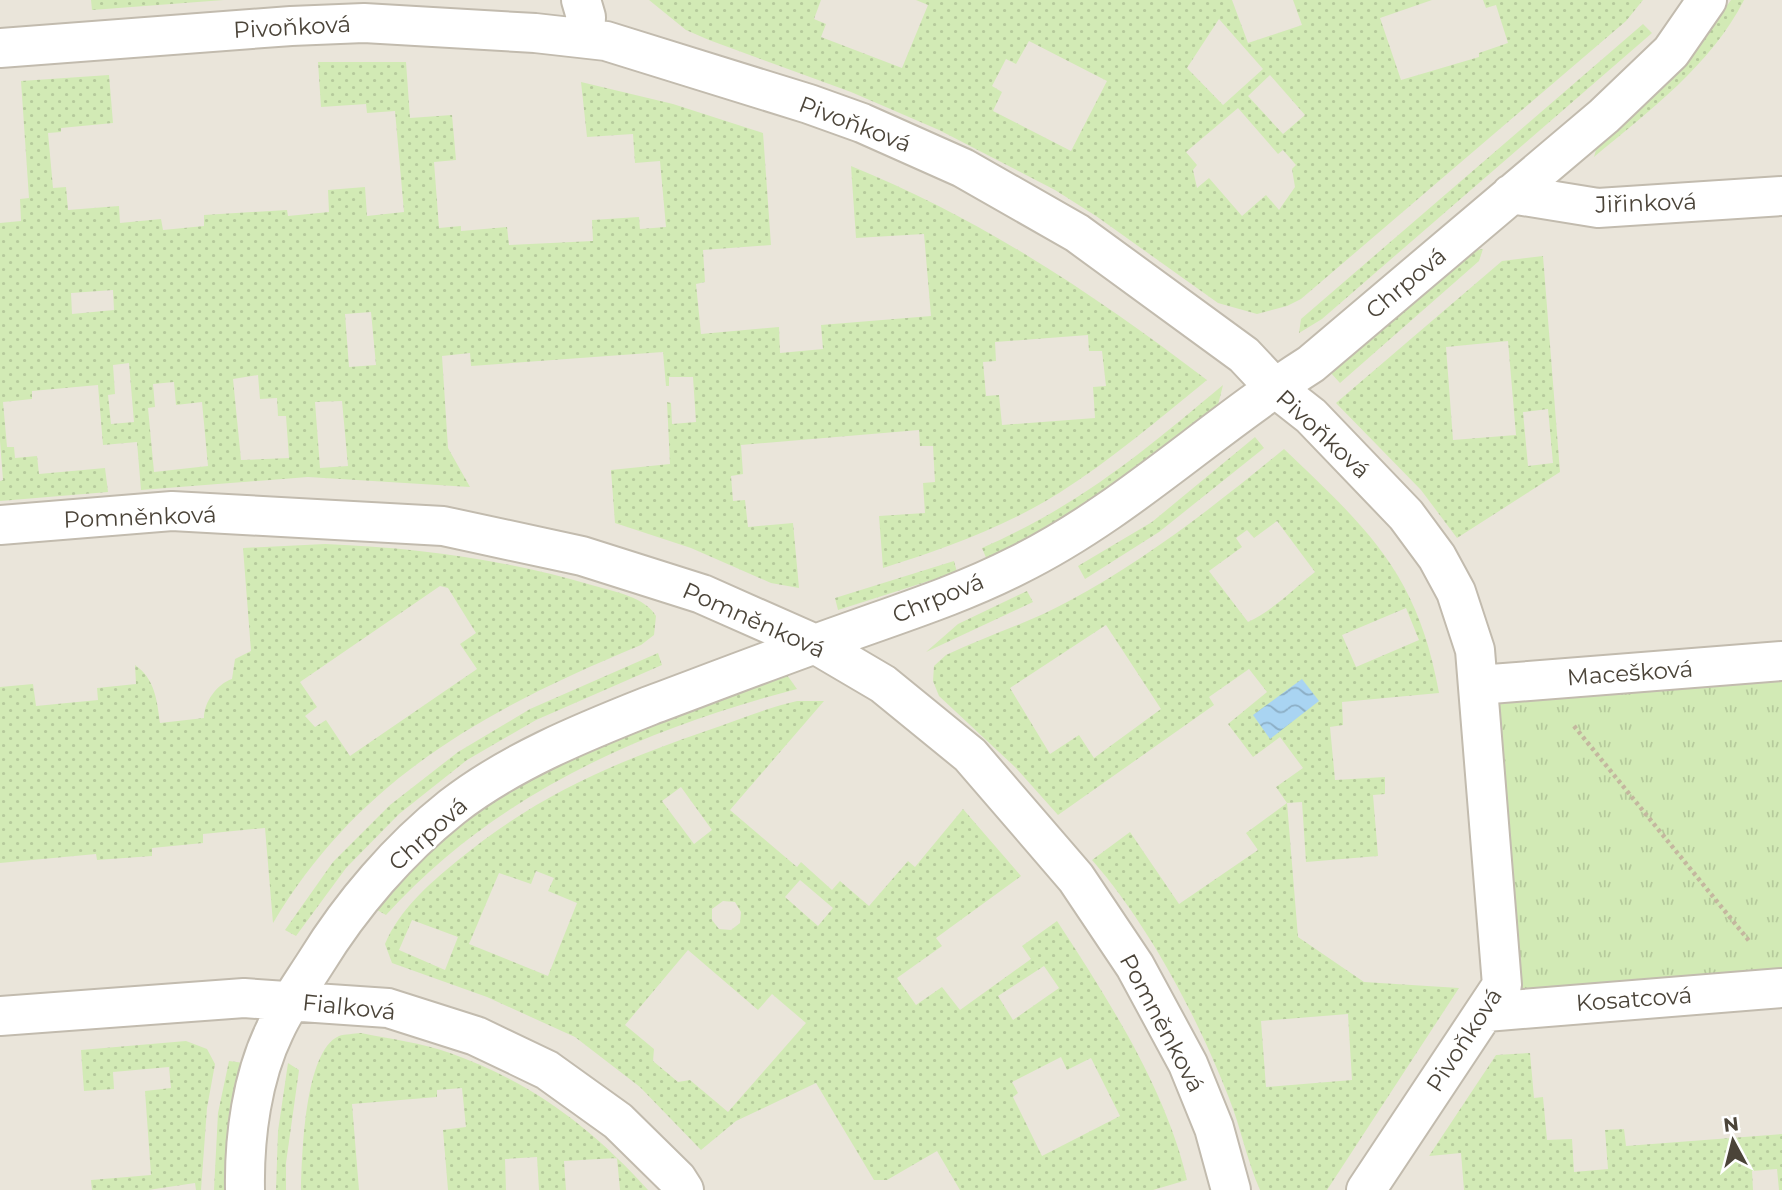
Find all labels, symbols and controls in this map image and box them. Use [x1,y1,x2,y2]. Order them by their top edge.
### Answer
street label: Pivoňková [232,10,352,44]
street label: Pivoňková [795,90,915,158]
street label: Jiřinková [1594,187,1697,219]
street label: Chrpová [1360,241,1452,325]
street label: Pivoňková [1270,384,1376,484]
street label: Pomněnková [63,500,217,534]
street label: Chrpová [888,567,988,629]
street label: Pomněnková [678,576,830,664]
street label: Macešková [1566,655,1694,691]
street label: Chrpová [383,791,473,877]
street label: Pomněnková [1114,949,1210,1097]
street label: Kosatcová [1575,981,1693,1017]
street label: Pivoňková [1420,983,1508,1097]
street label: Fialková [301,988,397,1026]
north arrow [1698,1106,1768,1176]
text: N [1722,1112,1740,1137]

